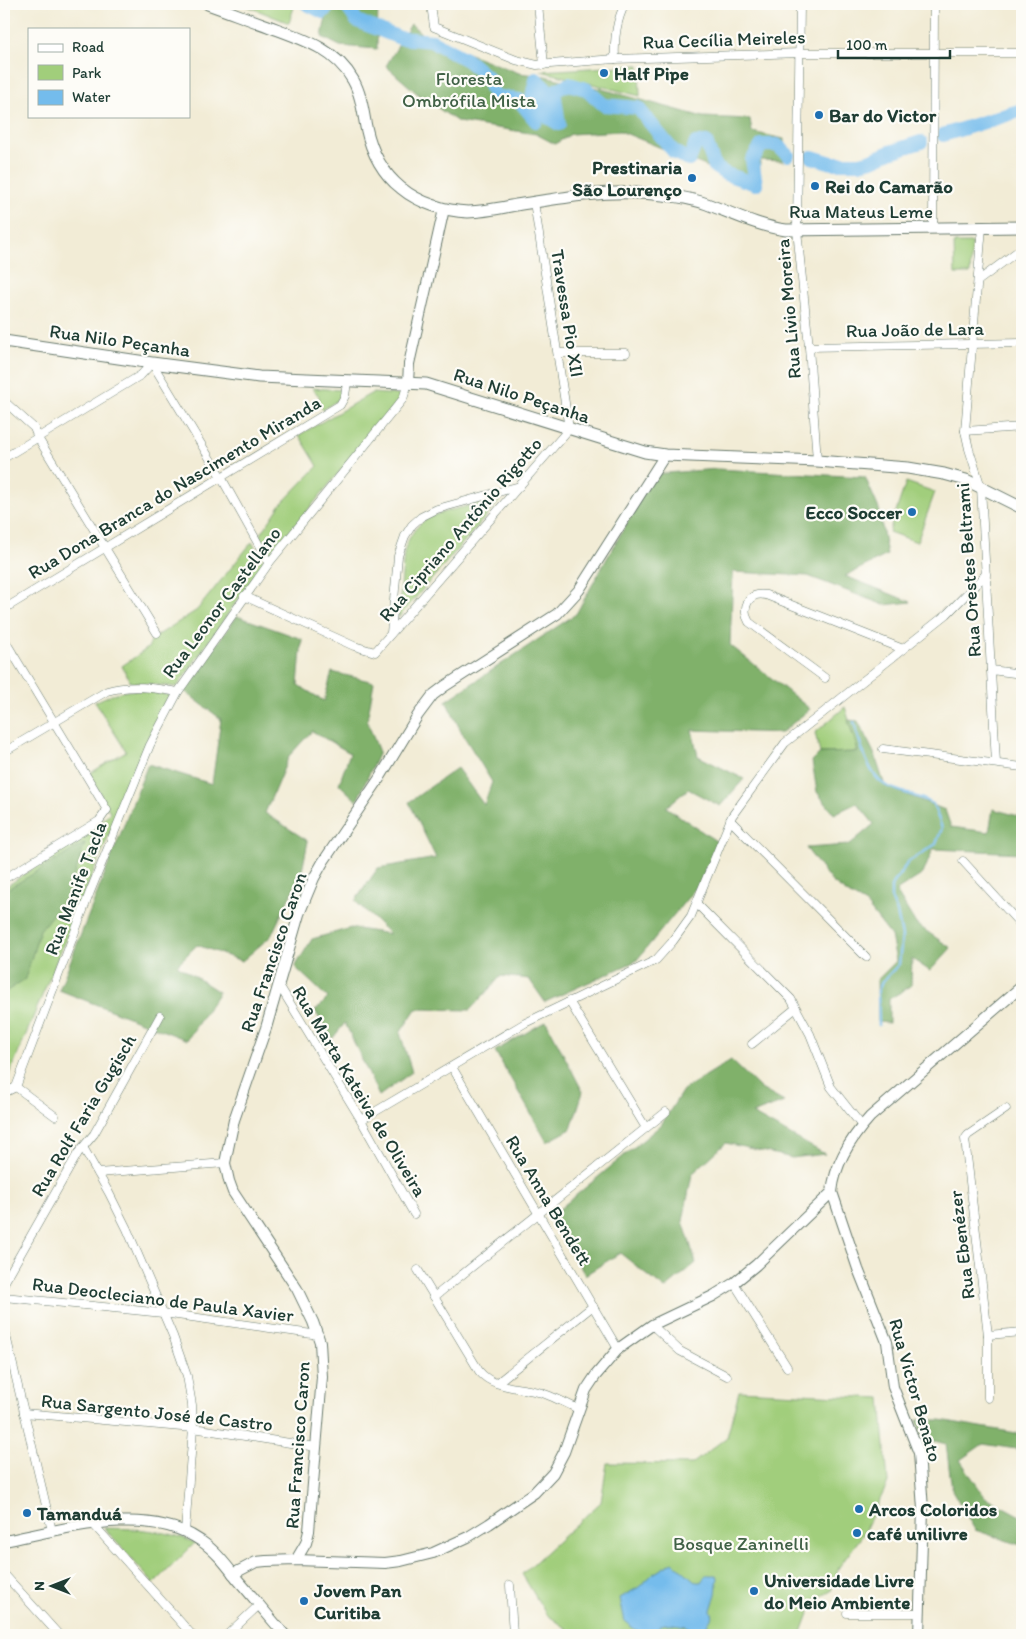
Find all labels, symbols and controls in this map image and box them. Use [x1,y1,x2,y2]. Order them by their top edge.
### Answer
street label: Rua Cecília Meireles [642,25,806,54]
legend [28,28,190,118]
scale bar [838,28,951,60]
text: 100 m [846,36,888,54]
text: Road [72,38,105,56]
place label: Half Pipe [614,62,689,85]
text: Park [72,64,102,82]
park label: Floresta Ombrófila Mista [402,67,536,112]
marker: Half Pipe [598,67,610,79]
text: Water [72,88,111,106]
place label: Bar do Victor [829,104,937,127]
marker: Bar do Victor [813,109,825,121]
place label: Prestinaria São Lourenço [572,156,683,201]
marker: Prestinaria São Lourenço [686,172,698,184]
place label: Rei do Camarão [825,175,953,198]
marker: Rei do Camarão [809,180,821,192]
street label: Rua Mateus Leme [789,200,933,223]
street label: Rua Lívio Moreira [771,238,806,380]
street label: Travessa Pio XII [546,248,589,379]
street label: Rua João de Lara [846,317,984,342]
street label: Rua Nilo Peçanha [48,319,192,362]
street label: Rua Nilo Peçanha [451,363,593,428]
street label: Rua Dona Branca do Nascimento Miranda [24,391,325,584]
street label: Rua Cipriano Antônio Rigotto [374,432,547,626]
street label: Rua Orestes Beltrami [951,482,986,658]
place label: Ecco Soccer [805,501,903,524]
marker: Ecco Soccer [906,506,918,518]
street label: Rua Leonor Castellano [157,522,286,682]
street label: Rua Manife Tacla [39,818,112,958]
street label: Rua Francisco Caron [235,869,312,1035]
street label: Rua Marta Kateiva de Oliveira [287,982,432,1201]
street label: Rua Rolf Faria Gugisch [26,1029,142,1201]
street label: Rua Anna Bendett [501,1131,597,1270]
street label: Rua Ebenézer [943,1189,980,1301]
street label: Rua Deocleciano de Paula Xavier [31,1272,296,1327]
street label: Rua Victor Benato [884,1316,947,1464]
street label: Rua Francisco Caron [280,1360,315,1530]
street label: Rua Sargento José de Castro [40,1389,274,1436]
place label: Arcos Coloridos [868,1498,998,1521]
place label: Tamanduá [36,1502,123,1525]
marker: Arcos Coloridos [853,1503,865,1515]
marker: Tamanduá [21,1507,33,1519]
place label: café unilivre [867,1522,968,1545]
marker: café unilivre [851,1527,863,1539]
park label: Bosque Zaninelli [673,1532,809,1555]
north arrow [28,1562,78,1612]
place label: Universidade Livre do Meio Ambiente [764,1569,914,1614]
place label: Jovem Pan Curitiba [313,1579,402,1624]
text: N [31,1581,48,1591]
marker: Universidade Livre do Meio Ambiente [748,1585,760,1597]
marker: Jovem Pan Curitiba [298,1595,310,1607]

